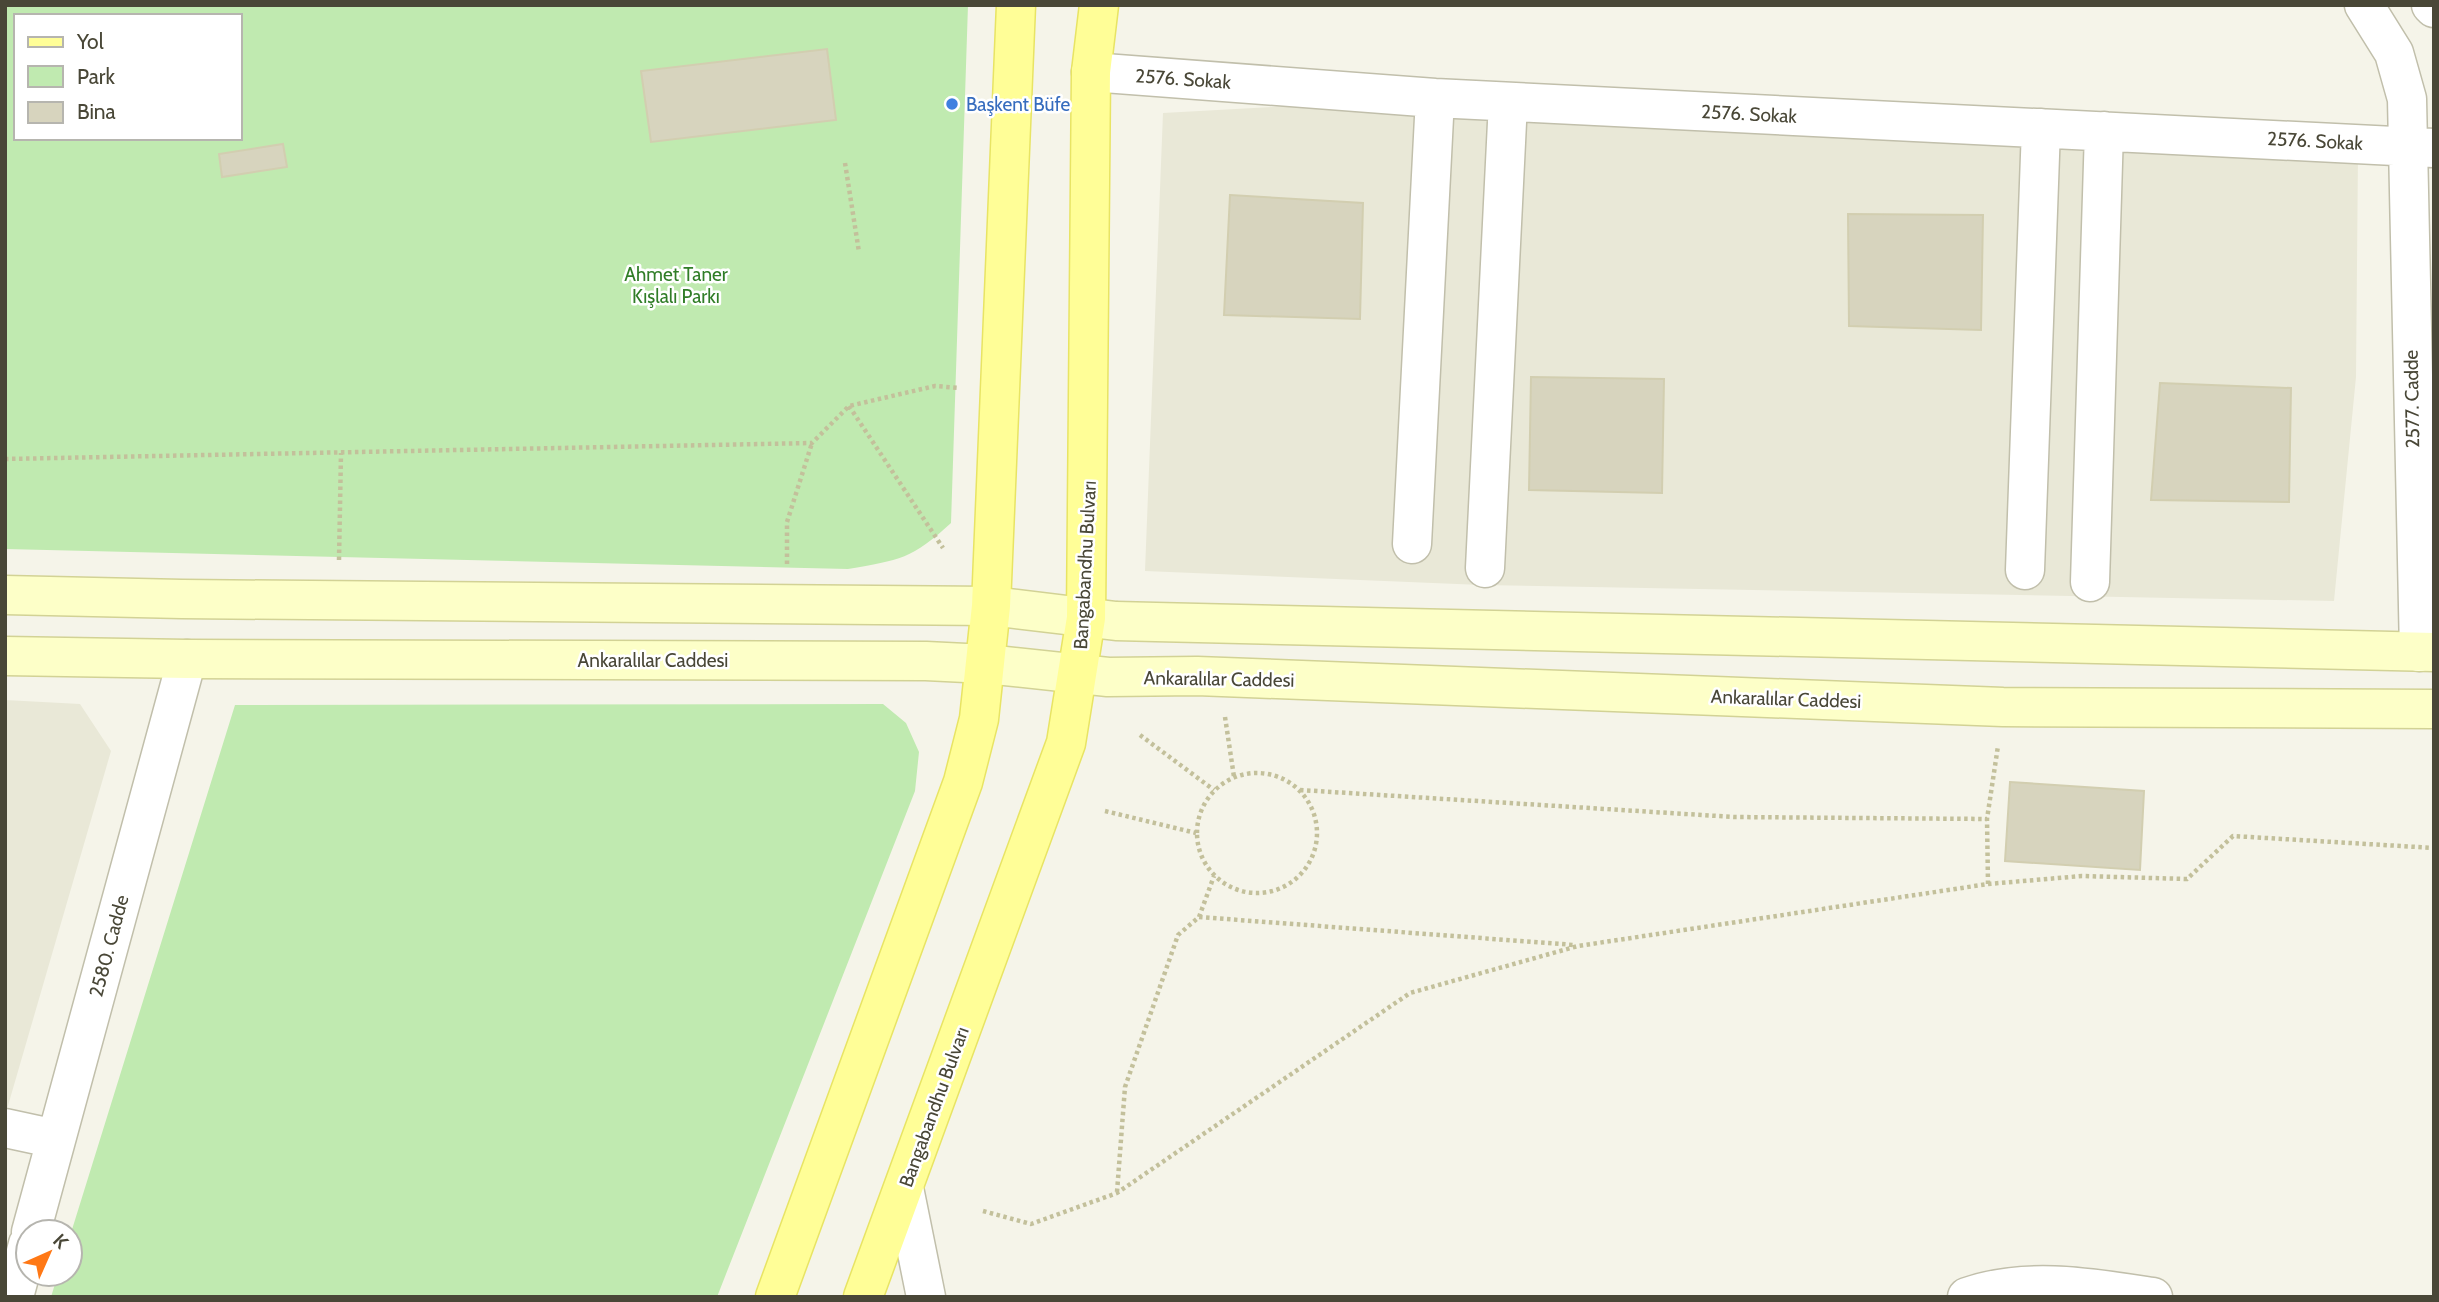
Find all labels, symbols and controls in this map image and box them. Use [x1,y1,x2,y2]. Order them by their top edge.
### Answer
legend [14,14,242,140]
text: Yol [76,29,104,54]
text: Park [77,64,115,89]
street label: 2576. Sokak [1134,64,1232,94]
place label: Başkent Büfe [966,93,1071,116]
marker: Başkent Büfe [944,96,960,112]
text: Bina [77,99,116,124]
street label: 2576. Sokak [1700,100,1798,128]
street label: 2576. Sokak [2266,127,2364,155]
park label: Ahmet Taner Kışlalı Parkı [624,263,728,308]
street label: 2577. Cadde [2400,349,2424,448]
street label: Bangabandhu Bulvarı [1069,480,1101,650]
street label: Ankaralılar Caddesi [578,649,728,672]
street label: Ankaralılar Caddesi [1143,666,1295,692]
street label: Ankaralılar Caddesi [1710,685,1862,713]
street label: 2580. Cadde [84,892,134,999]
street label: Bangabandhu Bulvarı [894,1024,974,1190]
north arrow [14,1218,84,1288]
text: K [48,1229,73,1254]

